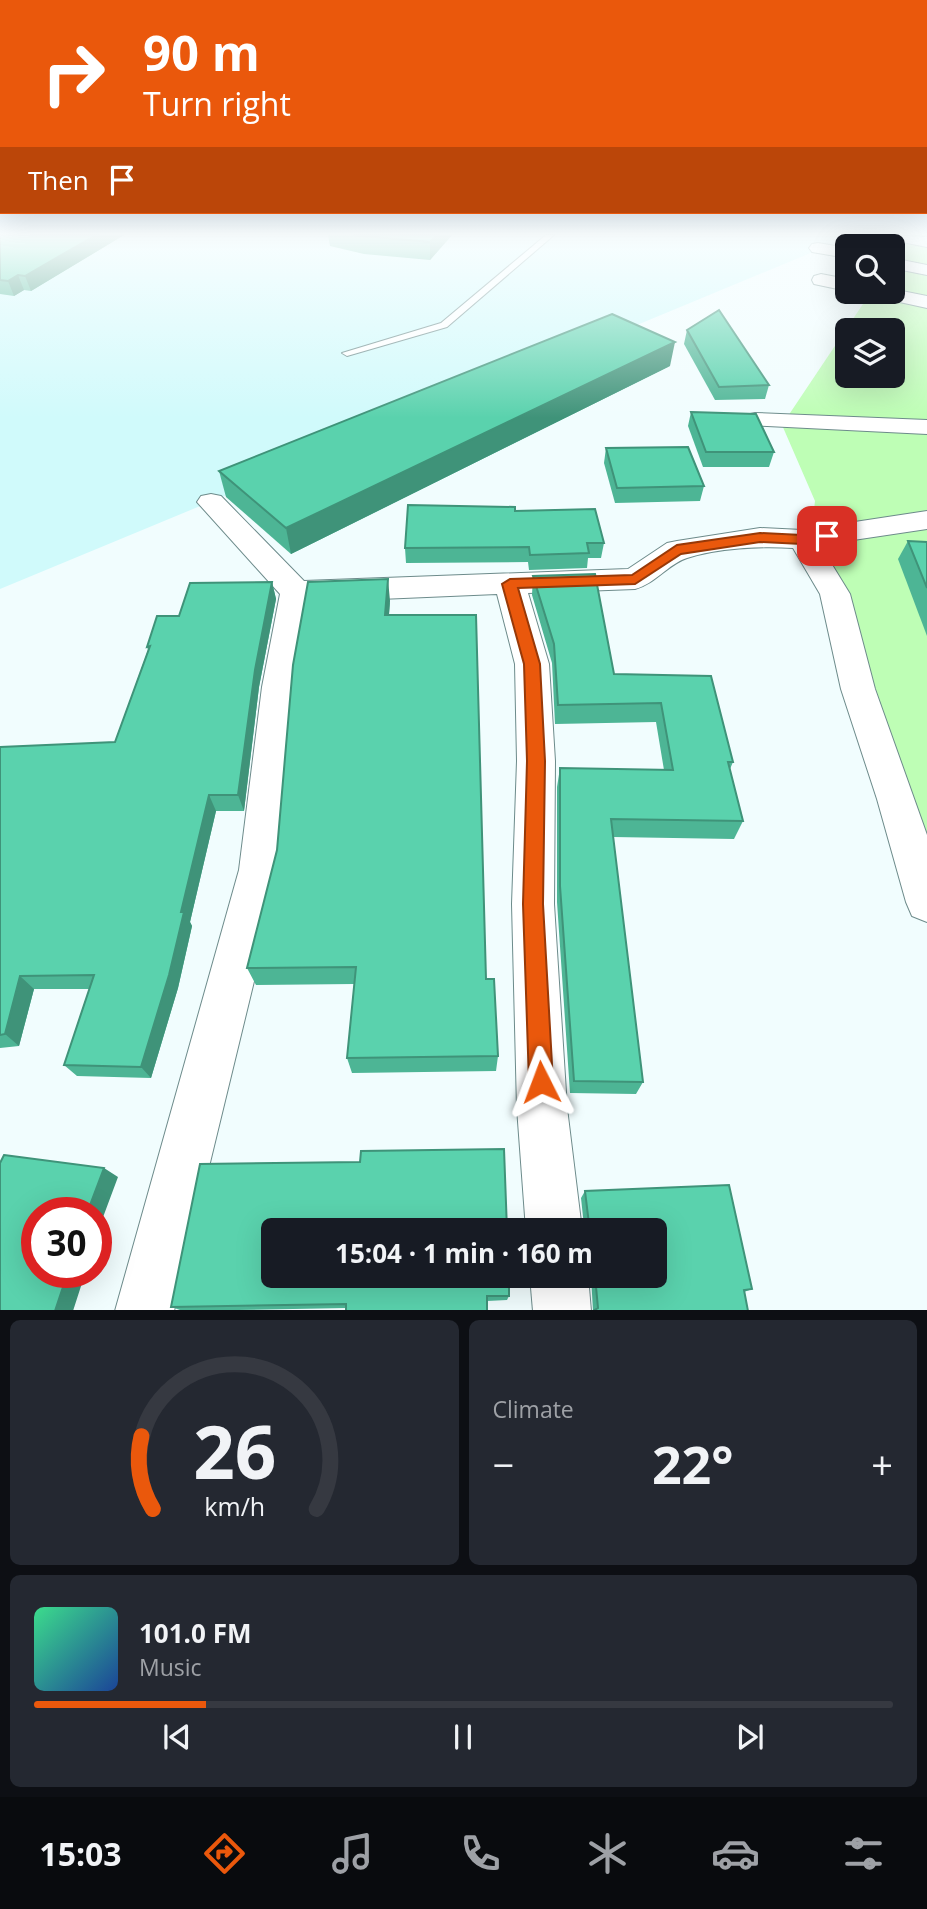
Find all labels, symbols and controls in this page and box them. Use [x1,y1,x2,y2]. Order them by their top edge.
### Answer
text: 90 m [143,19,260,85]
icon: right [28,28,119,119]
text: Turn right [143,82,291,125]
icon: arrive [103,161,141,199]
text: Then [28,162,89,198]
map controls [835,234,905,388]
button: search [835,234,905,304]
button: layers [835,318,905,388]
pin [797,506,857,566]
icon: arrive [808,517,846,555]
position arrow [504,1045,578,1119]
speed limit sign: 30 [21,1197,112,1288]
text: 15:04 · 1 min · 160 m [335,1235,593,1271]
text: Climate [493,1393,574,1425]
text: 26 [193,1401,276,1500]
text: 22° [652,1428,734,1499]
text: − [493,1438,514,1490]
text: + [871,1438,893,1490]
text: km/h [204,1488,265,1522]
text: 101.0 FM [139,1615,251,1651]
text: Music [139,1651,202,1683]
icon: previous [158,1718,196,1756]
icon: pause [444,1718,482,1756]
icon: next [731,1718,769,1756]
icon: directions [200,1829,249,1878]
icon: music [328,1829,377,1878]
icon: phone [456,1829,505,1878]
icon: climate [583,1829,632,1878]
icon: car [711,1829,760,1878]
icon: filters [839,1829,888,1878]
text: 15:03 [39,1832,122,1875]

